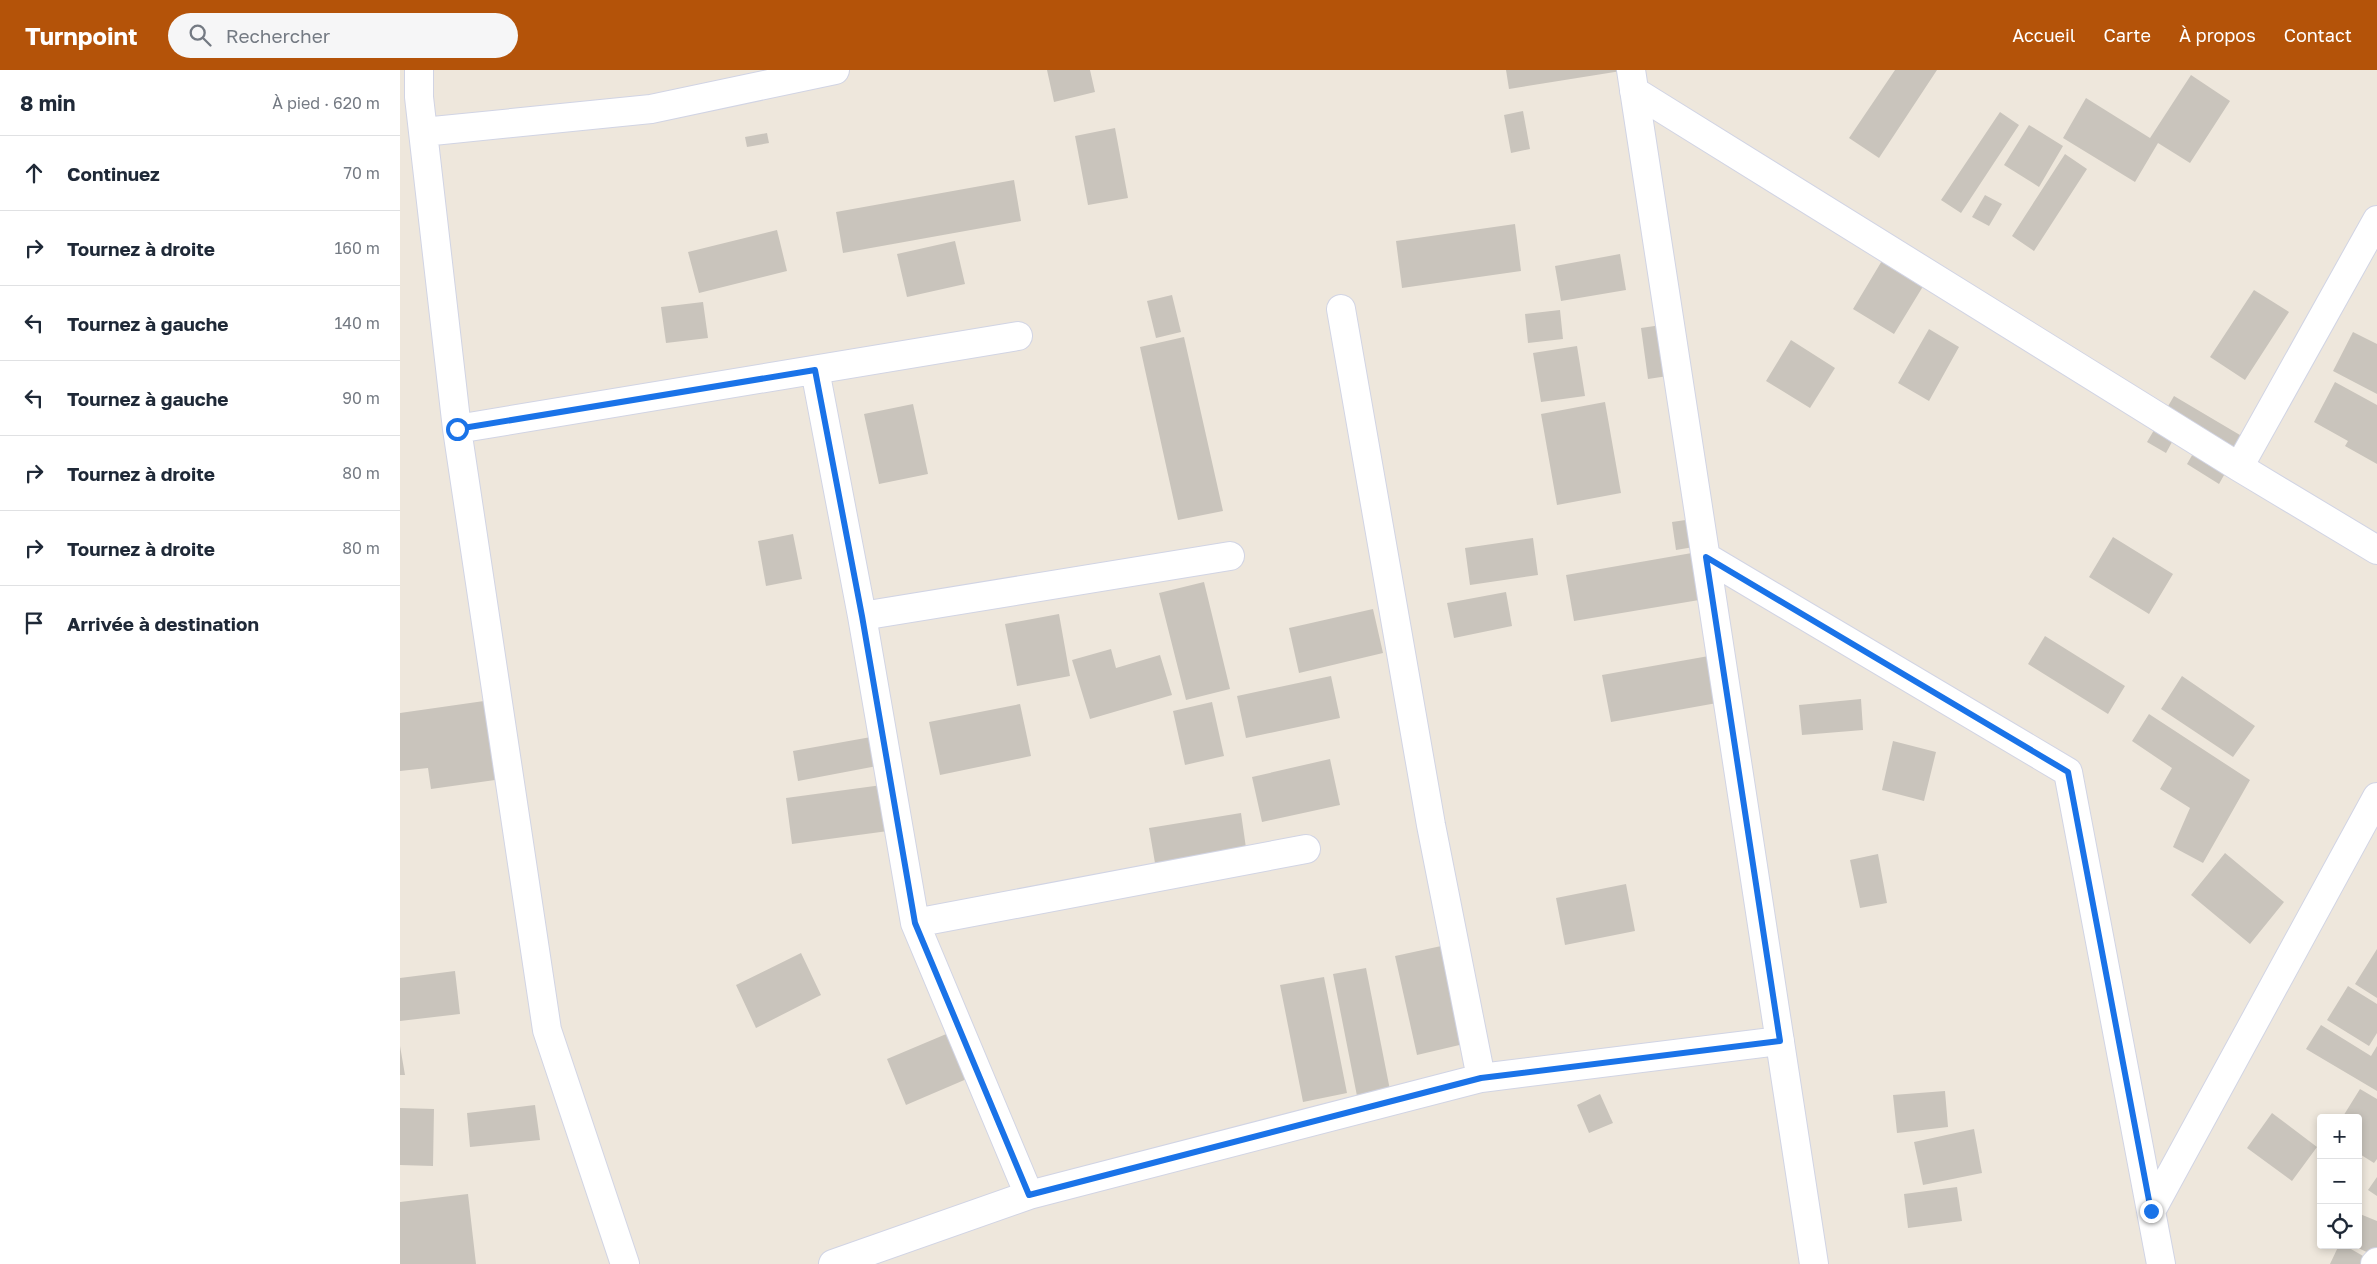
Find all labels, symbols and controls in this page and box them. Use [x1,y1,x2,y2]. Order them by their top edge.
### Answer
search box [168,13,518,58]
text: Turnpoint [25,21,138,50]
icon: search [186,21,214,49]
text: Rechercher [226,24,330,47]
text: Accueil [2012,24,2076,46]
text: Carte [2104,24,2151,46]
text: À propos [2179,24,2256,46]
text: Contact [2284,24,2352,46]
text: 8 min [20,90,76,116]
text: À pied · 620 m [272,93,380,113]
icon: ahead [20,159,48,187]
text: Continuez [67,162,160,185]
text: 70 m [343,163,380,183]
icon: right [20,234,48,262]
text: Tournez à droite [67,237,215,260]
text: 160 m [334,238,380,258]
icon: left [20,309,48,337]
text: Tournez à gauche [67,312,228,335]
text: 140 m [334,313,380,333]
icon: left [20,384,48,412]
text: Tournez à gauche [67,387,228,410]
text: 90 m [342,388,380,408]
route start [446,418,469,441]
icon: right [20,459,48,487]
text: Tournez à droite [67,462,215,485]
text: 80 m [342,463,380,483]
icon: right [20,534,48,562]
text: Tournez à droite [67,537,215,560]
text: 80 m [342,538,380,558]
icon: arrive [20,609,48,637]
text: Arrivée à destination [67,612,259,635]
map controls [2317,1114,2362,1249]
button: + [2317,1114,2362,1159]
button: − [2317,1159,2362,1204]
route end [2140,1200,2163,1223]
button: locate [2317,1204,2362,1249]

